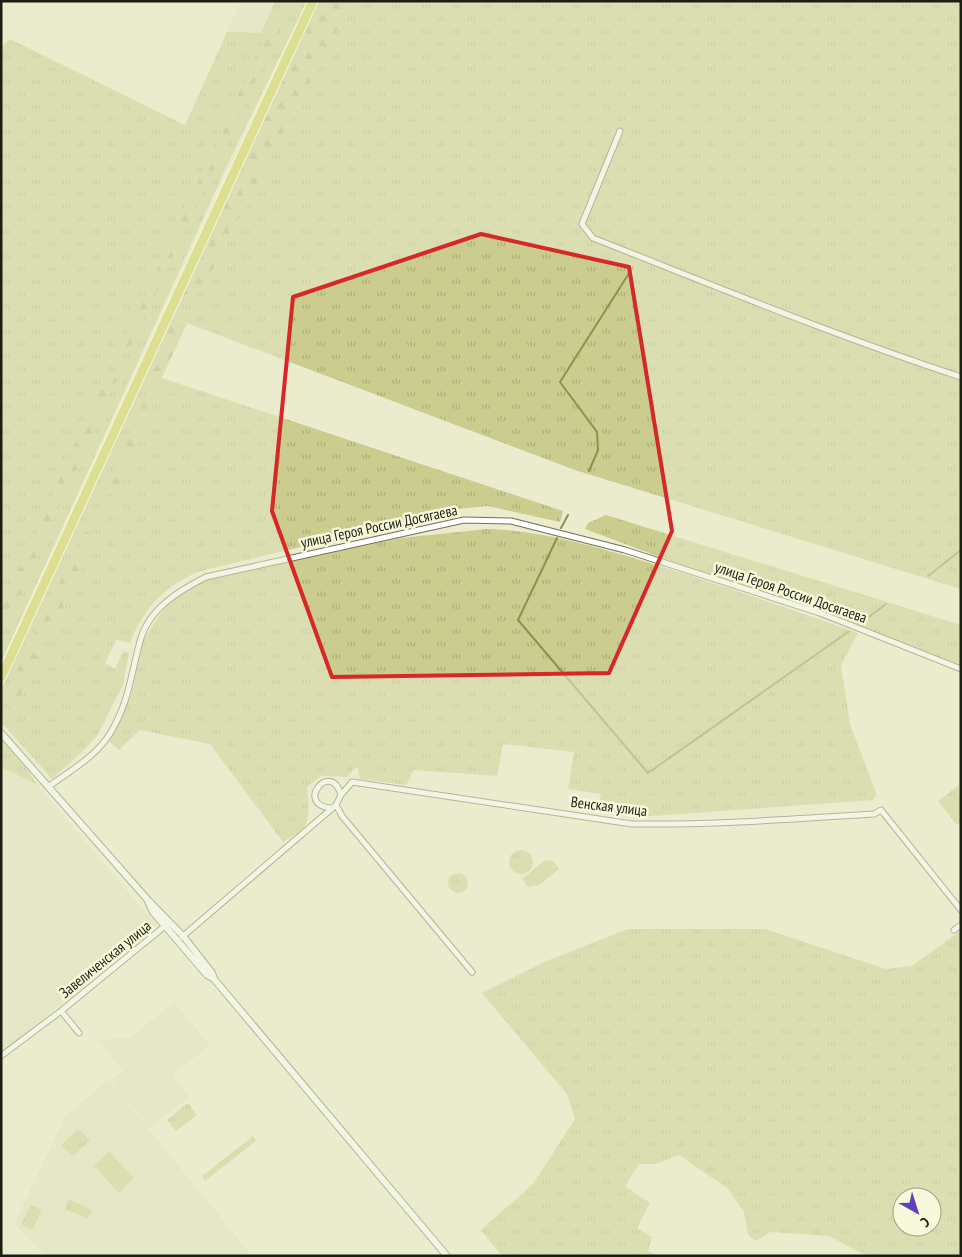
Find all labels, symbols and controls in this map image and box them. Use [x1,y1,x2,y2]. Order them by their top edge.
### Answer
street label: улица Героя России Досягаева [299,500,459,552]
street label: улица Героя России Досягаева [712,557,870,627]
street label: Венская улица [570,792,648,820]
street label: Завеличенская улица [55,916,155,1002]
north arrow [892,1187,942,1237]
text: С [917,1213,933,1231]

